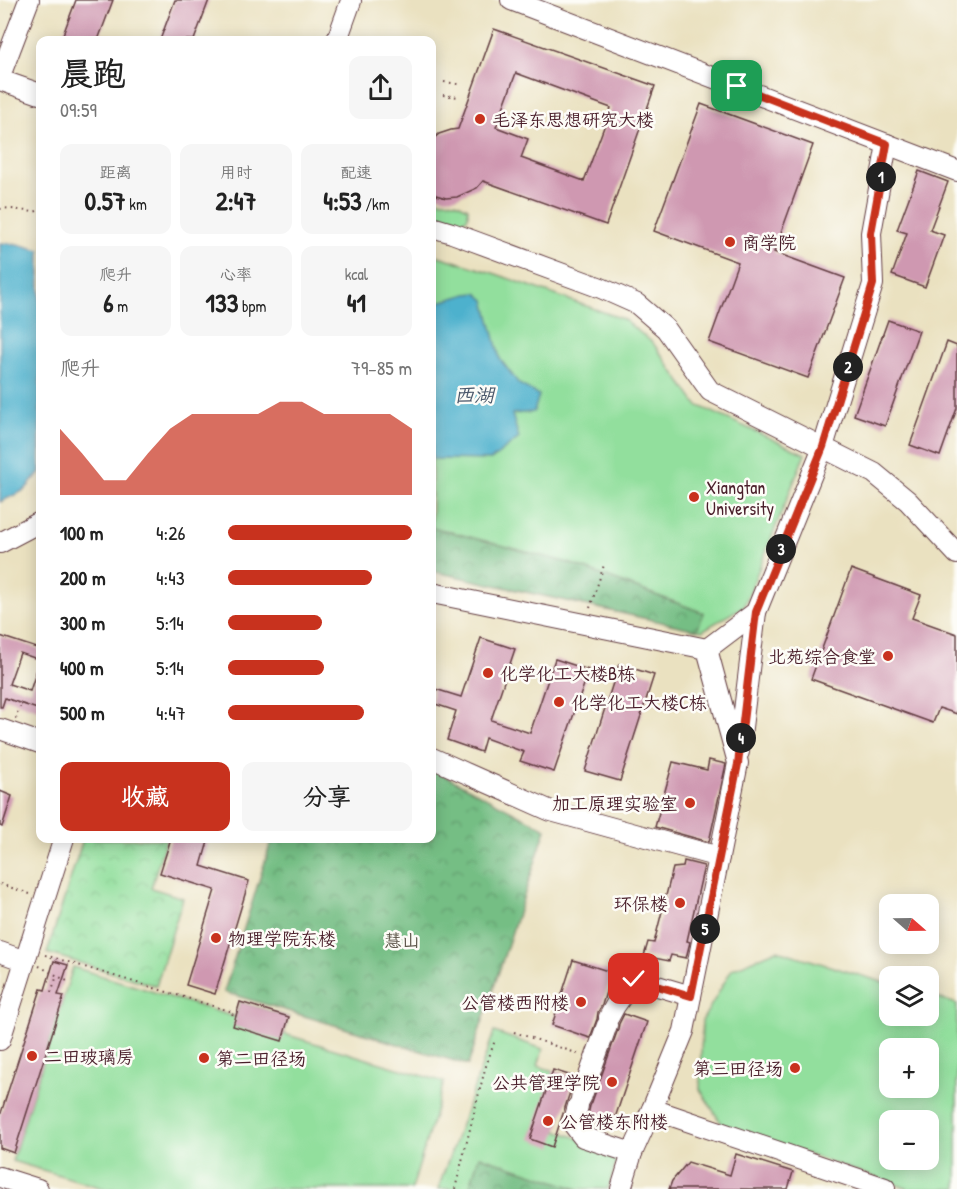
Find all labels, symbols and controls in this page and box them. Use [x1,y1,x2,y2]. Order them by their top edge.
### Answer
text: 晨跑 [60,51,126,95]
button: share [349,56,412,119]
pin [711,60,762,111]
icon: arrive [720,69,753,102]
text: 09:59 [60,96,97,123]
place label: 毛泽东思想研究大楼 [492,107,654,132]
marker: 毛泽东思想研究大楼 [473,112,487,126]
text: 距离 [100,161,132,183]
text: 用时 [220,161,252,183]
text: 配速 [340,161,372,183]
pin: 1 [866,162,896,192]
text: 1 [878,166,884,188]
text: 0.57 [85,183,126,218]
text: 2:47 [216,183,256,218]
text: 4:53 [323,183,362,218]
text: km [126,193,147,215]
text: /km [362,193,390,215]
place label: 商学院 [742,230,796,255]
marker: 商学院 [723,235,737,249]
text: 爬升 [100,263,132,285]
text: 心率 [220,263,252,285]
text: kcal [345,263,368,285]
text: 6 [103,285,114,320]
text: 133 [206,285,238,320]
text: 41 [347,285,366,320]
text: m [114,295,128,317]
text: bpm [238,295,266,317]
pin: 2 [833,352,863,382]
text: 爬升 [60,354,100,381]
text: 79–85 m [351,354,412,381]
text: 2 [844,356,852,378]
water label: 西湖 [454,381,496,408]
place label: Xiangtan University [706,475,775,521]
marker: Xiangtan University [687,490,701,504]
text: 100 m [60,519,103,546]
text: 4:26 [156,519,185,546]
pin: 3 [766,534,796,564]
text: 3 [777,538,785,560]
text: 200 m [60,564,105,591]
text: 4:43 [156,564,185,591]
text: 300 m [60,609,105,636]
text: 5:14 [156,609,184,636]
place label: 北苑综合食堂 [768,644,876,669]
marker: 北苑综合食堂 [881,649,895,663]
text: 400 m [60,654,104,681]
text: 5:14 [156,654,184,681]
place label: 化学化工大楼B栋 [500,661,635,686]
marker: 化学化工大楼B栋 [481,666,495,680]
place label: 化学化工大楼C栋 [571,690,707,715]
marker: 化学化工大楼C栋 [552,695,566,709]
text: 500 m [60,699,105,726]
text: 4:47 [156,699,186,726]
pin: 4 [726,723,756,753]
text: 4 [738,727,744,749]
button: 收藏 [60,762,230,831]
button: 分享 [242,762,412,831]
place label: 加工原理实验室 [552,791,678,816]
marker: 加工原理实验室 [683,796,697,810]
place label: 环保楼 [614,891,668,916]
north arrow [879,894,939,954]
map controls [879,894,939,1170]
marker: 环保楼 [673,896,687,910]
pin: 5 [690,914,720,944]
text: 5 [702,918,708,940]
place label: 物理学院东楼 [228,926,336,951]
park label: 慧山 [384,928,420,953]
marker: 物理学院东楼 [209,931,223,945]
pin [608,953,659,1004]
icon: check [617,962,650,995]
button: layers [879,966,939,1026]
place label: 公管楼西附楼 [461,990,569,1015]
marker: 公管楼西附楼 [574,995,588,1009]
button: + [879,1038,939,1098]
place label: 二田玻璃房 [44,1044,134,1069]
place label: 第二田径场 [216,1046,306,1071]
marker: 二田玻璃房 [25,1049,39,1063]
marker: 第二田径场 [197,1051,211,1065]
place label: 第三田径场 [693,1056,783,1081]
marker: 第三田径场 [788,1061,802,1075]
place label: 公共管理学院 [492,1070,600,1095]
marker: 公共管理学院 [605,1075,619,1089]
place label: 公管楼东附楼 [560,1109,668,1134]
button: − [879,1110,939,1170]
marker: 公管楼东附楼 [541,1114,555,1128]

